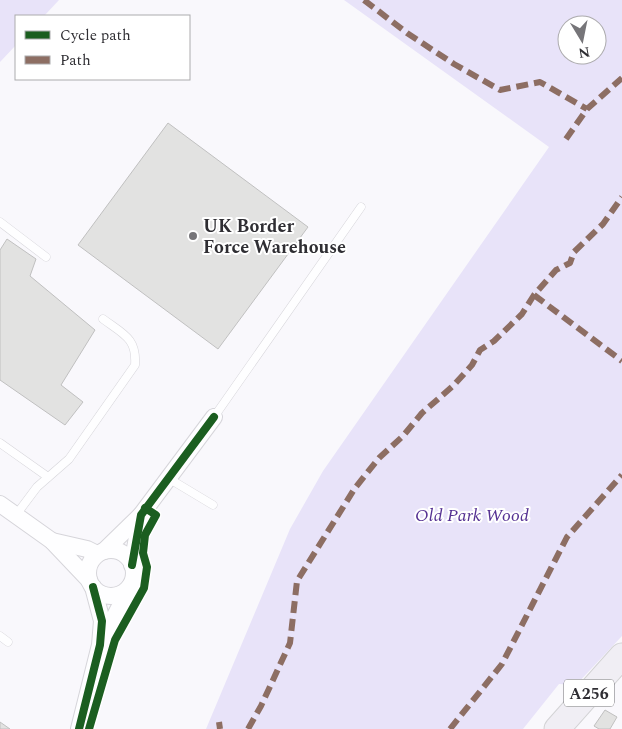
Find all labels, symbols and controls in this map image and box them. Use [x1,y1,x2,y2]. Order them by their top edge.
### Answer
legend [15,15,190,80]
north arrow [557,15,607,65]
text: Cycle path [60,24,131,47]
text: N [577,41,592,64]
text: Path [60,49,91,72]
place label: UK Border Force Warehouse [203,213,346,261]
marker: UK Border Force Warehouse [187,230,199,242]
park label: Old Park Wood [415,502,529,529]
road number: A256 [564,680,614,706]

